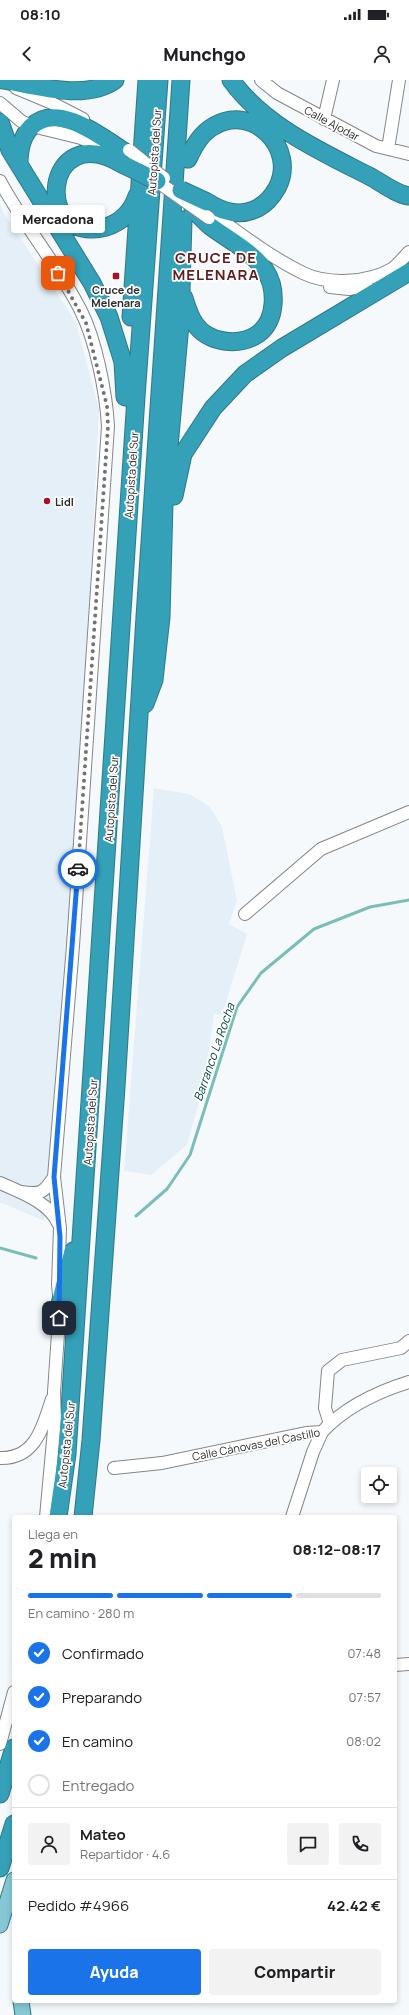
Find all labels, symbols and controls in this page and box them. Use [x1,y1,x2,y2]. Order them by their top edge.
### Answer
text: 08:10 [20,4,61,25]
text: Munchgo [163,42,246,66]
icon: back [16,43,38,65]
icon: person [371,43,393,65]
street label: Calle Ajodar [302,102,362,144]
street label: Autopista del Sur [143,108,165,196]
callout: Mercadona [11,205,105,233]
text: Mercadona [22,210,94,228]
district label: CRUCE DE MELENARA [172,247,260,285]
pin [41,256,75,290]
icon: bag [47,262,69,284]
marker: Cruce de Melenara [111,271,121,281]
place label: Cruce de Melenara [91,282,141,310]
street label: Autopista del Sur [120,431,142,519]
place label: Lidl [55,494,74,509]
marker: Lidl [42,496,52,506]
street label: Autopista del Sur [100,755,122,843]
courier [58,849,98,889]
icon: car [67,858,89,880]
water label: Barranco La Rocha [189,1000,239,1103]
street label: Autopista del Sur [79,1078,101,1166]
pin [42,1301,76,1335]
icon: home [48,1307,70,1329]
street label: Autopista del Sur [54,1401,78,1489]
street label: Calle Cánovas del Castillo [191,1424,322,1464]
map controls [361,1467,397,1503]
button: locate [361,1467,397,1503]
text: Llega en [28,1525,78,1543]
text: 08:12–08:17 [292,1539,381,1560]
text: 2 min [28,1540,97,1576]
text: En camino · 280 m [28,1604,134,1622]
icon: check [28,1642,50,1664]
text: Confirmado [62,1643,144,1664]
text: 07:48 [347,1644,381,1662]
icon: check [28,1686,50,1708]
text: Preparando [62,1687,142,1708]
text: 07:57 [349,1688,381,1706]
icon: check [28,1730,50,1752]
text: En camino [62,1731,133,1752]
text: 08:02 [346,1732,381,1750]
text: Entregado [62,1775,134,1796]
button: person [28,1823,70,1865]
button: chat [287,1823,329,1865]
button: phone [339,1823,381,1865]
text: Mateo [80,1824,126,1845]
text: Repartidor · 4.6 [80,1845,170,1863]
text: Pedido #4966 [28,1895,129,1916]
text: 42.42 € [327,1895,381,1916]
button: Ayuda [28,1949,201,1995]
button: Compartir [209,1949,381,1995]

